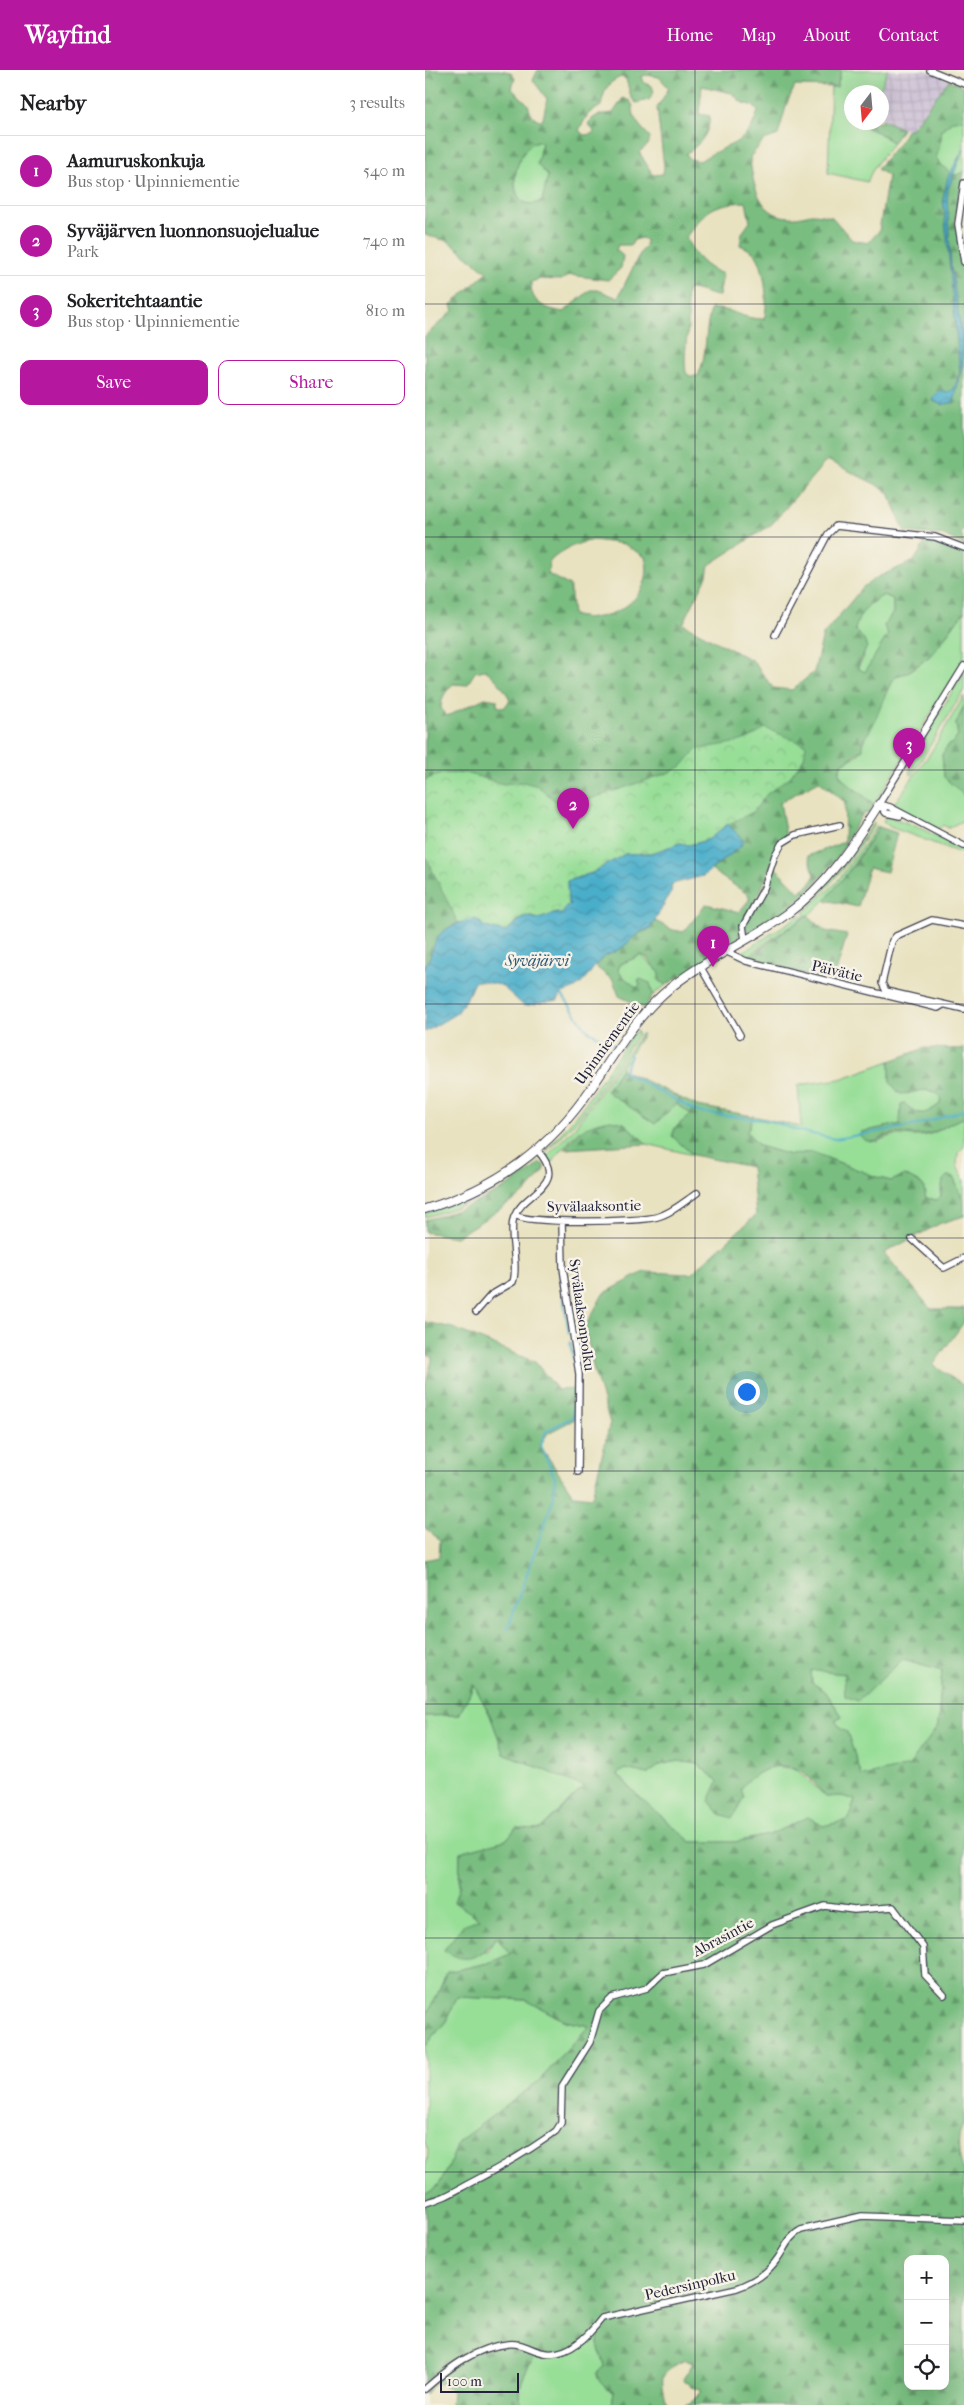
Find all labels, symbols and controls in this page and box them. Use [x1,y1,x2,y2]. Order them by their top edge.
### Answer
text: Wayfind [25,21,111,49]
text: Home [666,25,713,46]
text: Map [741,25,776,46]
text: About [804,25,850,46]
text: Contact [878,25,939,46]
north arrow [844,85,889,130]
text: Nearby [20,91,86,115]
text: 3 results [349,93,405,112]
text: Aamuruskonkuja [67,150,205,172]
text: 1 [33,161,39,180]
text: 540 m [363,161,405,180]
text: Bus stop · Upinniementie [67,172,240,191]
text: Syväjärven luonnonsuojelualue [67,220,319,242]
text: 2 [32,231,40,250]
text: 740 m [363,231,405,250]
text: Park [67,242,99,261]
text: Sokeritehtaantie [67,290,202,312]
text: 3 [33,301,39,320]
text: 810 m [366,301,405,320]
text: Bus stop · Upinniementie [67,312,240,331]
button: Save [20,360,208,405]
button: Share [218,360,405,405]
pin: 3 [893,728,925,769]
pin: 2 [557,788,589,829]
pin: 1 [697,926,729,967]
water label: Syväjärvi [504,951,571,970]
street label: Päivätie [810,956,865,986]
street label: Upinniementie [571,997,644,1088]
street label: Syvälaaksontie [547,1196,642,1216]
street label: Syvälaaksonpolku [565,1258,599,1373]
your location [734,1379,760,1405]
street label: Abrasintie [689,1913,757,1961]
map controls [904,2255,949,2390]
button: + [904,2255,949,2300]
street label: Pedersinpolku [643,2266,738,2304]
button: − [904,2300,949,2345]
button: locate [904,2345,949,2390]
scale bar [440,2370,519,2393]
text: 100 m [447,2373,482,2390]

